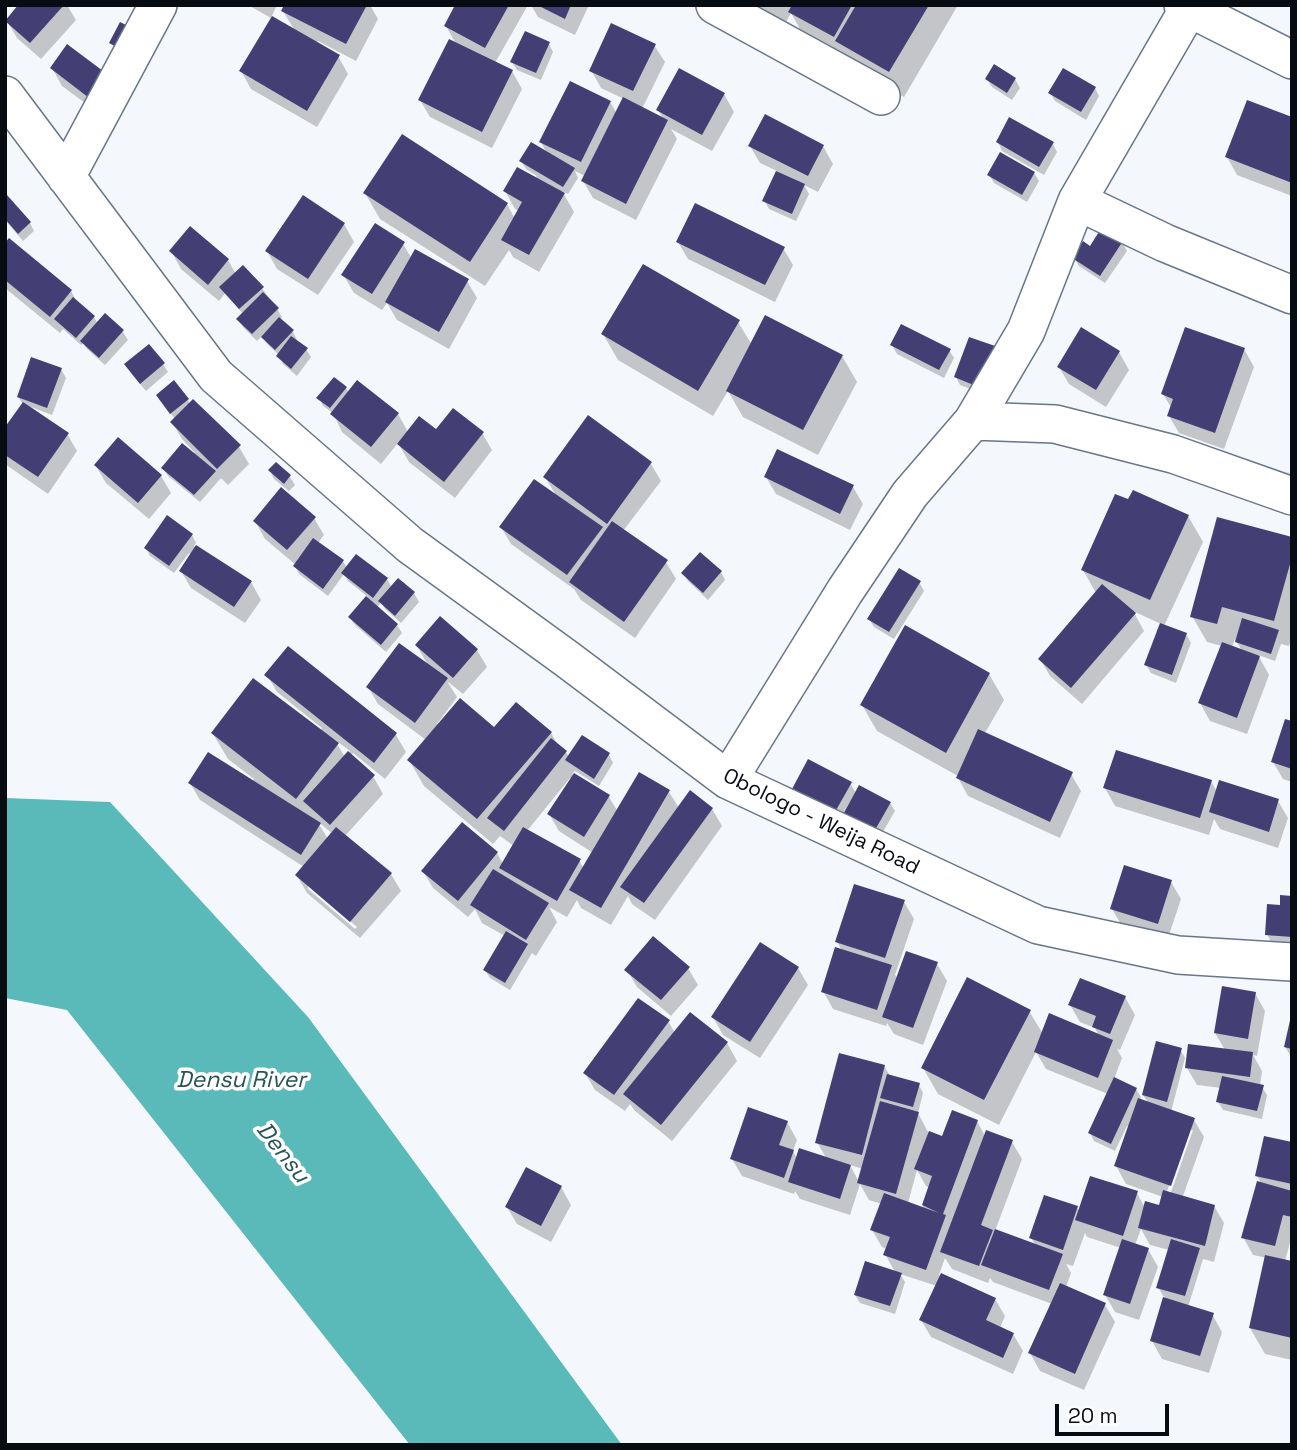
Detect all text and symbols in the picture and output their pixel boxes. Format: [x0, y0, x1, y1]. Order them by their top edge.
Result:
street label: Obologo - Weija Road [719, 763, 923, 881]
water label: Densu River [176, 1067, 306, 1095]
water label: Densu [250, 1117, 314, 1189]
scale bar [1059, 1390, 1173, 1434]
text: 20 m [1068, 1402, 1118, 1429]

